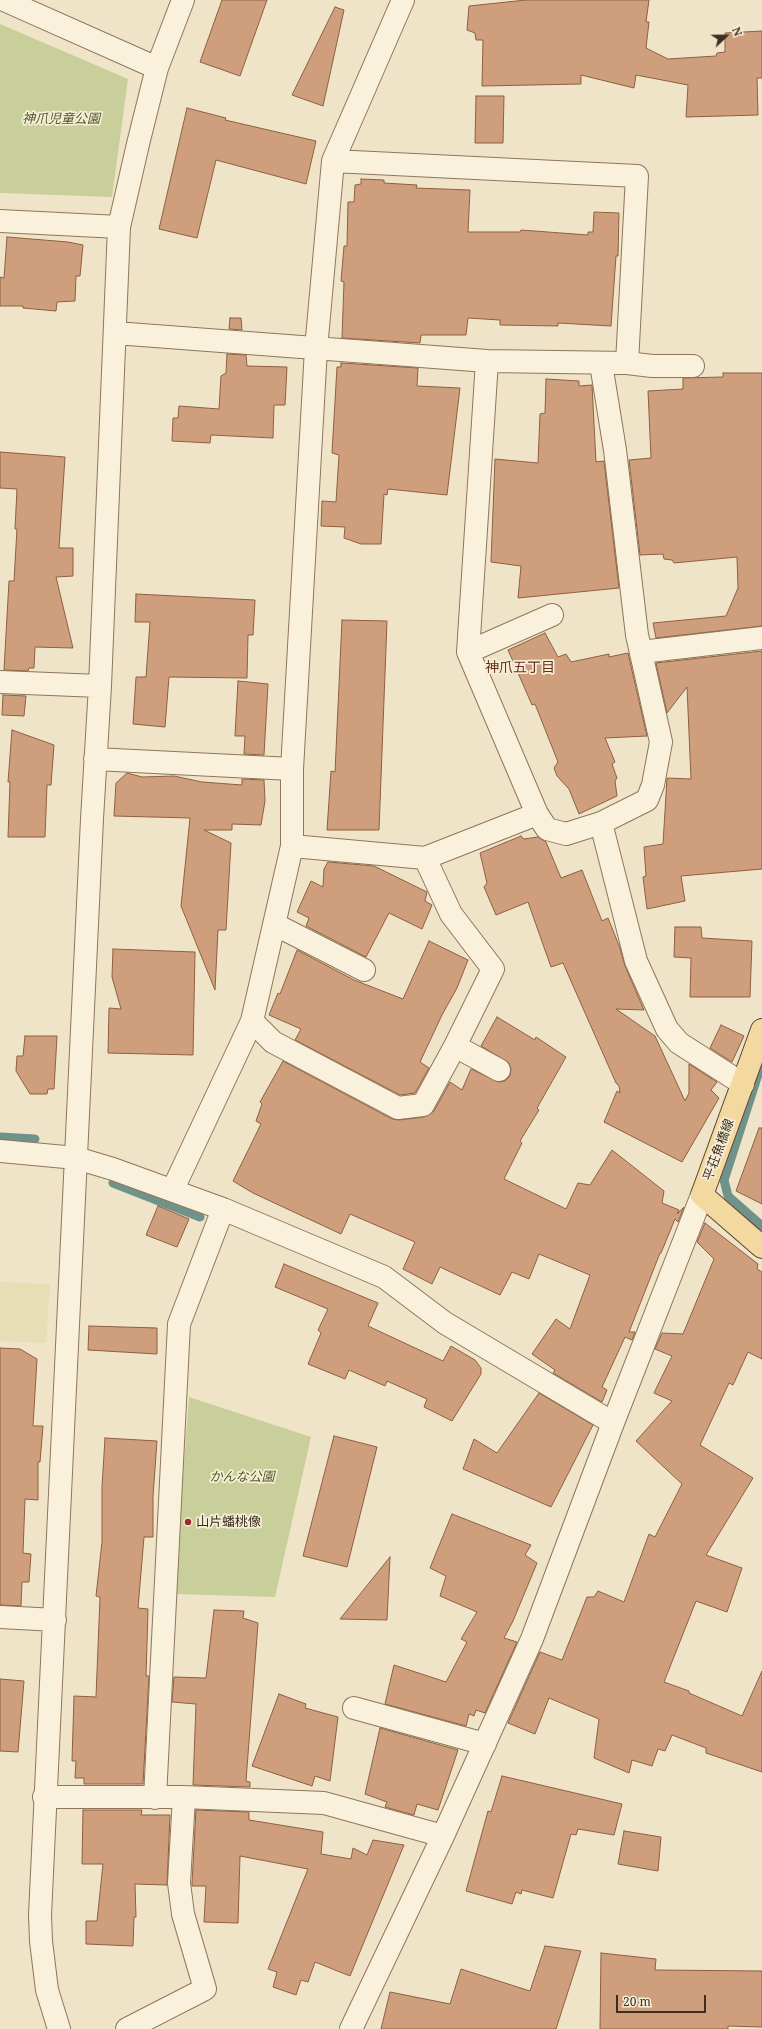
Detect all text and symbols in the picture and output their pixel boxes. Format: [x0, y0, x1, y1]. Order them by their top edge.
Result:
north arrow [706, 16, 746, 56]
text: N [729, 24, 746, 38]
park label: 神爪児童公園 [22, 111, 100, 127]
district label: 神爪五丁目 [485, 660, 555, 676]
street label: 平荘魚橋線 [701, 1117, 737, 1183]
park label: かんな公園 [210, 1469, 274, 1485]
place label: 山片蟠桃像 [196, 1514, 261, 1530]
marker: 山片蟠桃像 [183, 1517, 193, 1527]
scale bar [618, 1987, 708, 2013]
text: 20 m [623, 1993, 651, 2010]

